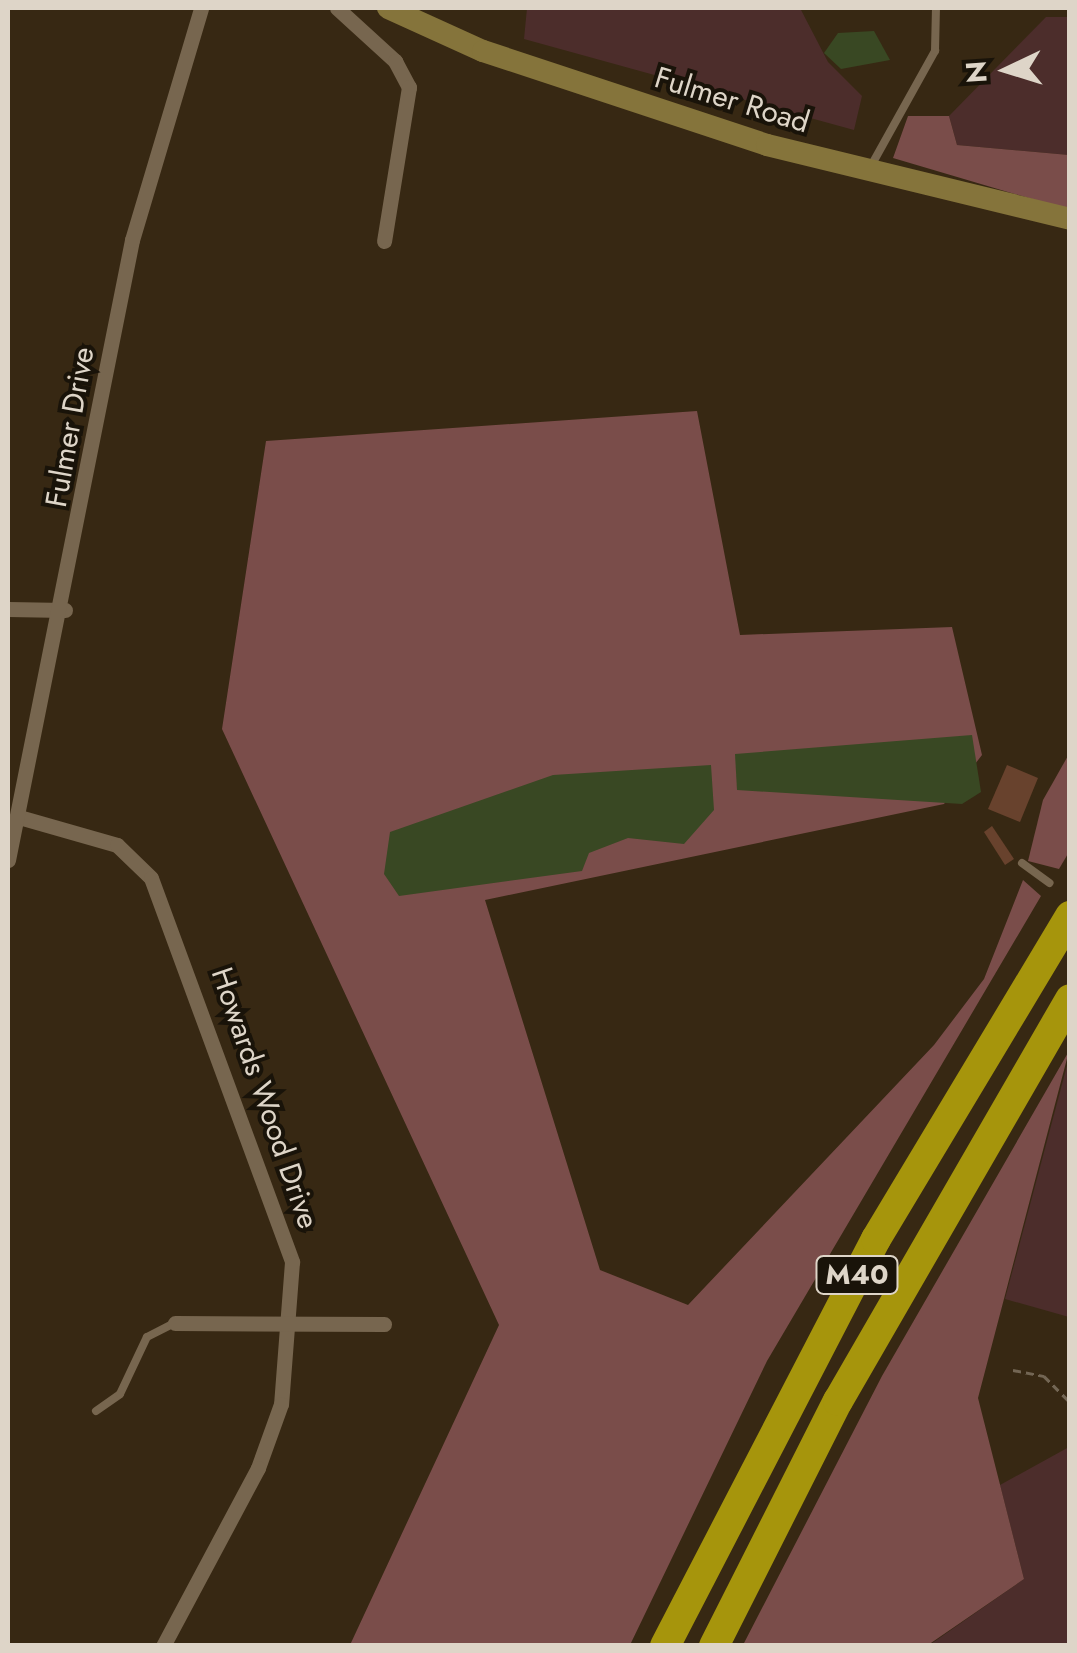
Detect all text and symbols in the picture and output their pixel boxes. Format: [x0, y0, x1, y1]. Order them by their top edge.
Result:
north arrow [957, 20, 1057, 120]
street label: Fulmer Road [650, 59, 814, 141]
text: N [955, 60, 998, 85]
street label: Fulmer Drive [38, 344, 102, 510]
street label: Howards Wood Drive [203, 963, 327, 1233]
road number: M40 [814, 1252, 900, 1298]

